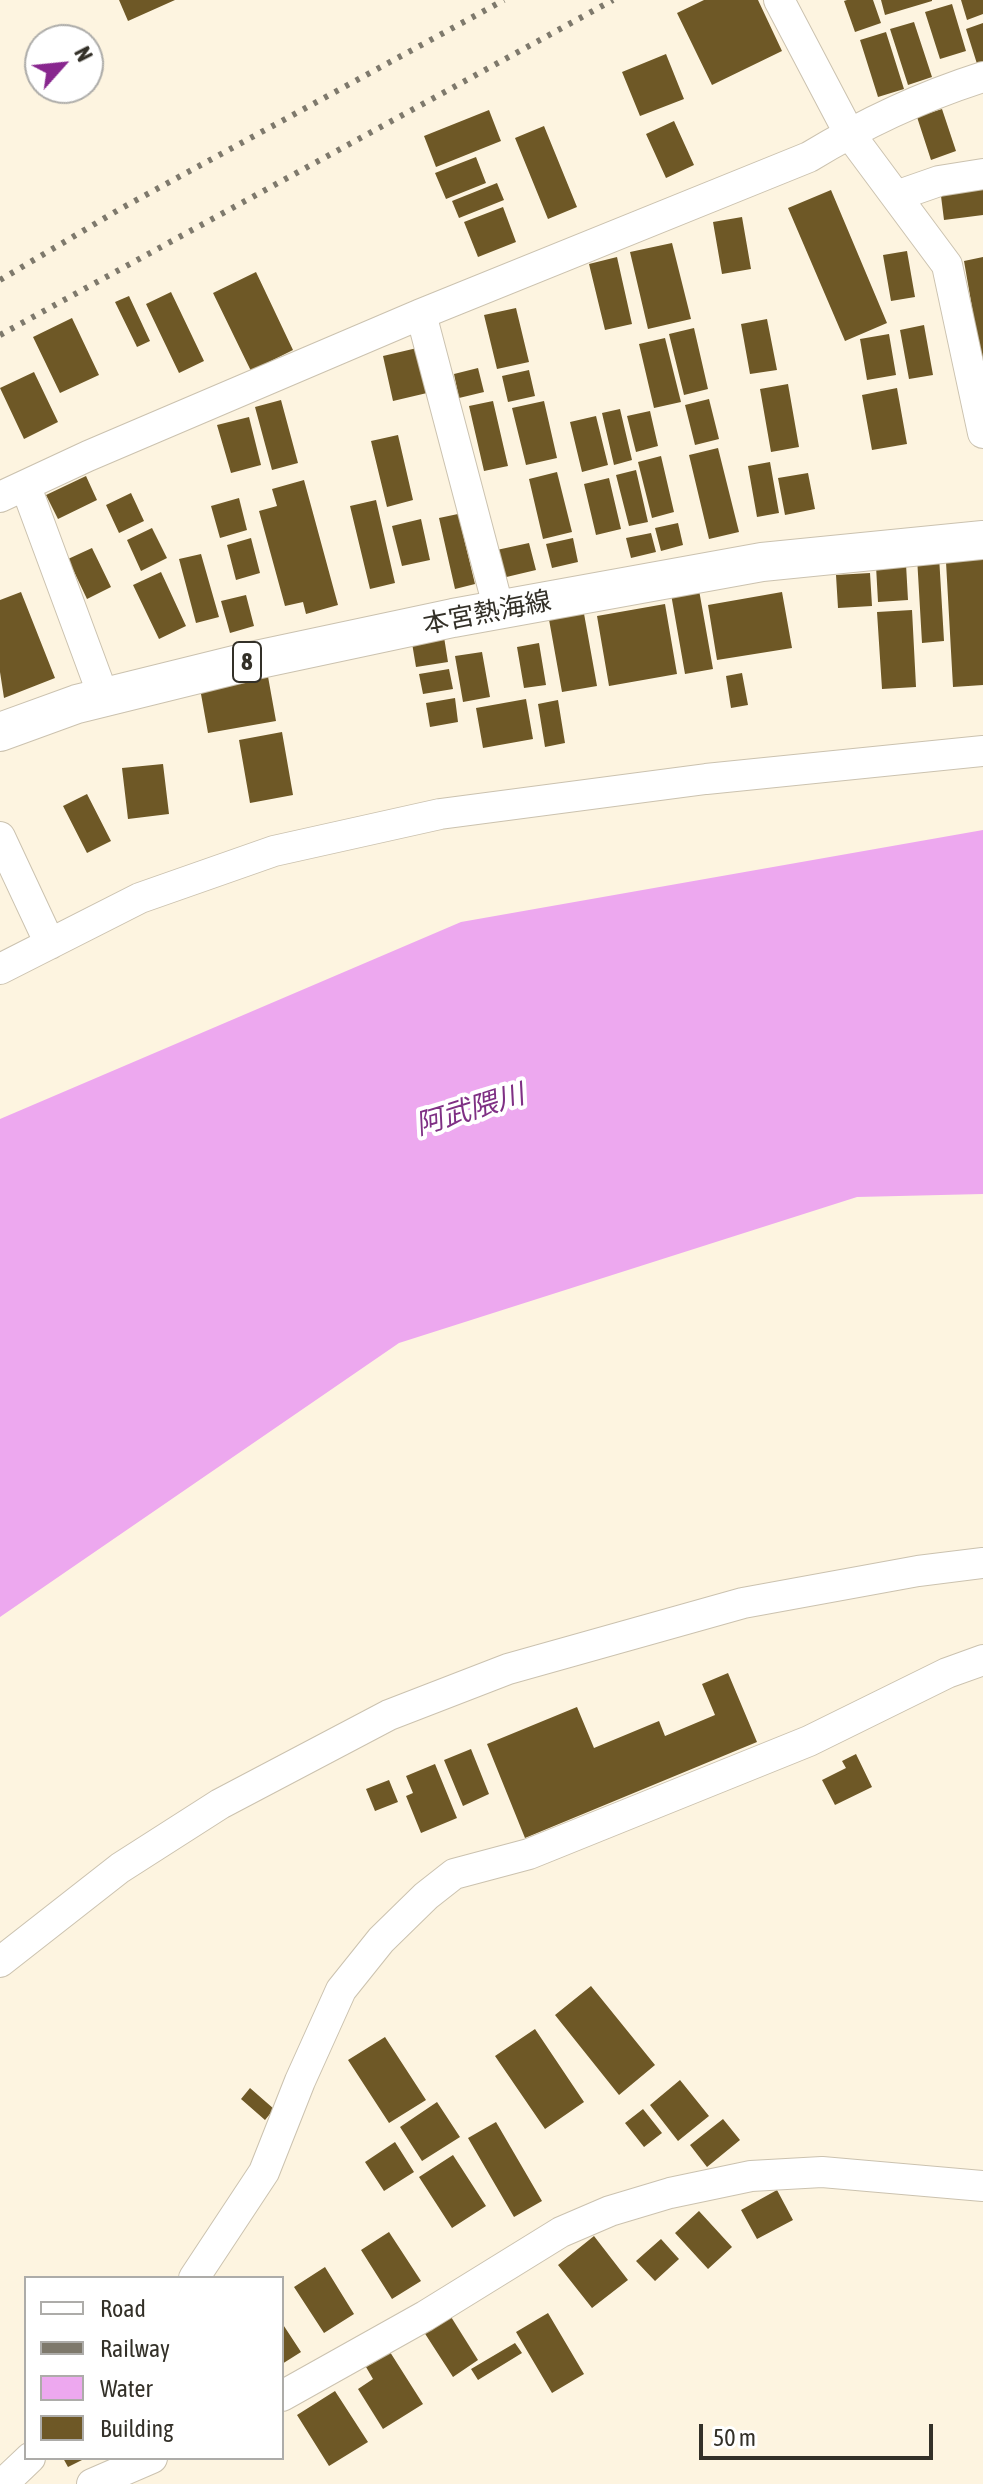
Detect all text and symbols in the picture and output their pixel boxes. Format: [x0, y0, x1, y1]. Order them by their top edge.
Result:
north arrow [24, 24, 104, 104]
text: N [69, 42, 98, 66]
street label: 本宮熱海線 [420, 585, 554, 641]
road number: 8 [233, 642, 261, 682]
water label: 阿武隈川 [412, 1078, 528, 1142]
legend [24, 2276, 284, 2460]
text: Road [100, 2295, 146, 2322]
text: Railway [100, 2335, 170, 2362]
text: Water [100, 2375, 153, 2402]
scale bar [703, 2408, 937, 2458]
text: Building [100, 2415, 173, 2442]
text: 50 m [713, 2424, 756, 2451]

